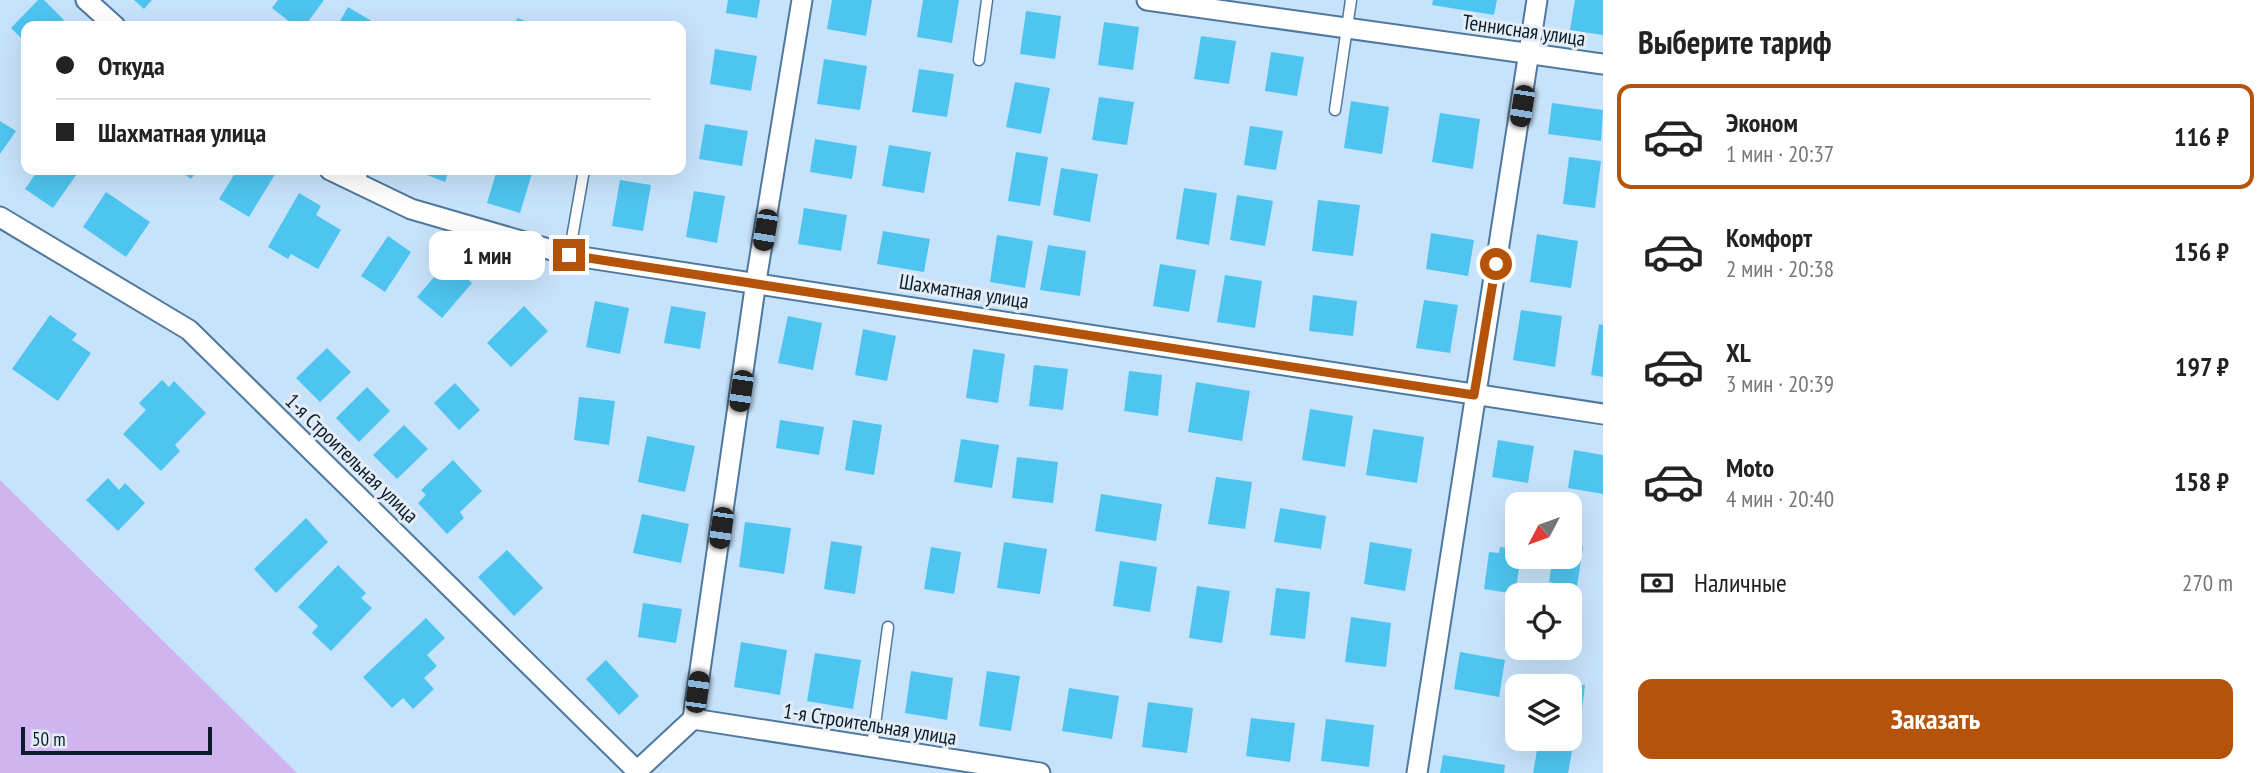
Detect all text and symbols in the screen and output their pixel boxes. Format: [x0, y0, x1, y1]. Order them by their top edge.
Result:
street label: Теннисная улица [1461, 8, 1587, 52]
text: Выберите тариф [1638, 21, 1832, 63]
text: Откуда [98, 49, 165, 82]
car [1509, 84, 1536, 128]
icon: car [1642, 105, 1705, 168]
text: Эконом [1726, 106, 1798, 139]
text: Шахматная улица [98, 116, 266, 149]
text: 116 ₽ [2174, 120, 2229, 153]
text: 1 мин · 20:37 [1726, 139, 1834, 168]
car [752, 208, 779, 252]
icon: car [1642, 220, 1705, 283]
text: Комфорт [1726, 221, 1812, 254]
callout: 1 мин [429, 230, 544, 280]
text: 156 ₽ [2174, 235, 2229, 268]
route end [553, 239, 585, 271]
text: 1 мин [462, 241, 512, 270]
route start [1480, 248, 1512, 280]
text: 2 мин · 20:38 [1726, 254, 1834, 283]
street label: Шахматная улица [897, 267, 1031, 315]
icon: car [1642, 335, 1705, 398]
text: XL [1726, 336, 1751, 369]
text: 197 ₽ [2175, 350, 2229, 383]
car [728, 369, 755, 413]
text: 3 мин · 20:39 [1726, 369, 1834, 398]
street label: 1-я Строительная улица [280, 387, 424, 529]
icon: car [1642, 450, 1705, 513]
text: Moto [1726, 451, 1774, 484]
text: 158 ₽ [2174, 465, 2229, 498]
text: 4 мин · 20:40 [1726, 484, 1834, 513]
north arrow [1505, 492, 1582, 569]
map controls [1505, 492, 1582, 751]
car [708, 506, 735, 550]
icon: cash [1638, 564, 1676, 602]
text: Наличные [1694, 566, 1787, 599]
text: 270 m [2182, 568, 2233, 597]
button: locate [1505, 583, 1582, 660]
car [684, 670, 711, 714]
button: layers [1505, 674, 1582, 751]
button: Заказать [1638, 679, 2233, 759]
street label: 1-я Строительная улица [781, 697, 959, 751]
scale bar [21, 724, 212, 756]
text: 50 m [32, 727, 66, 751]

